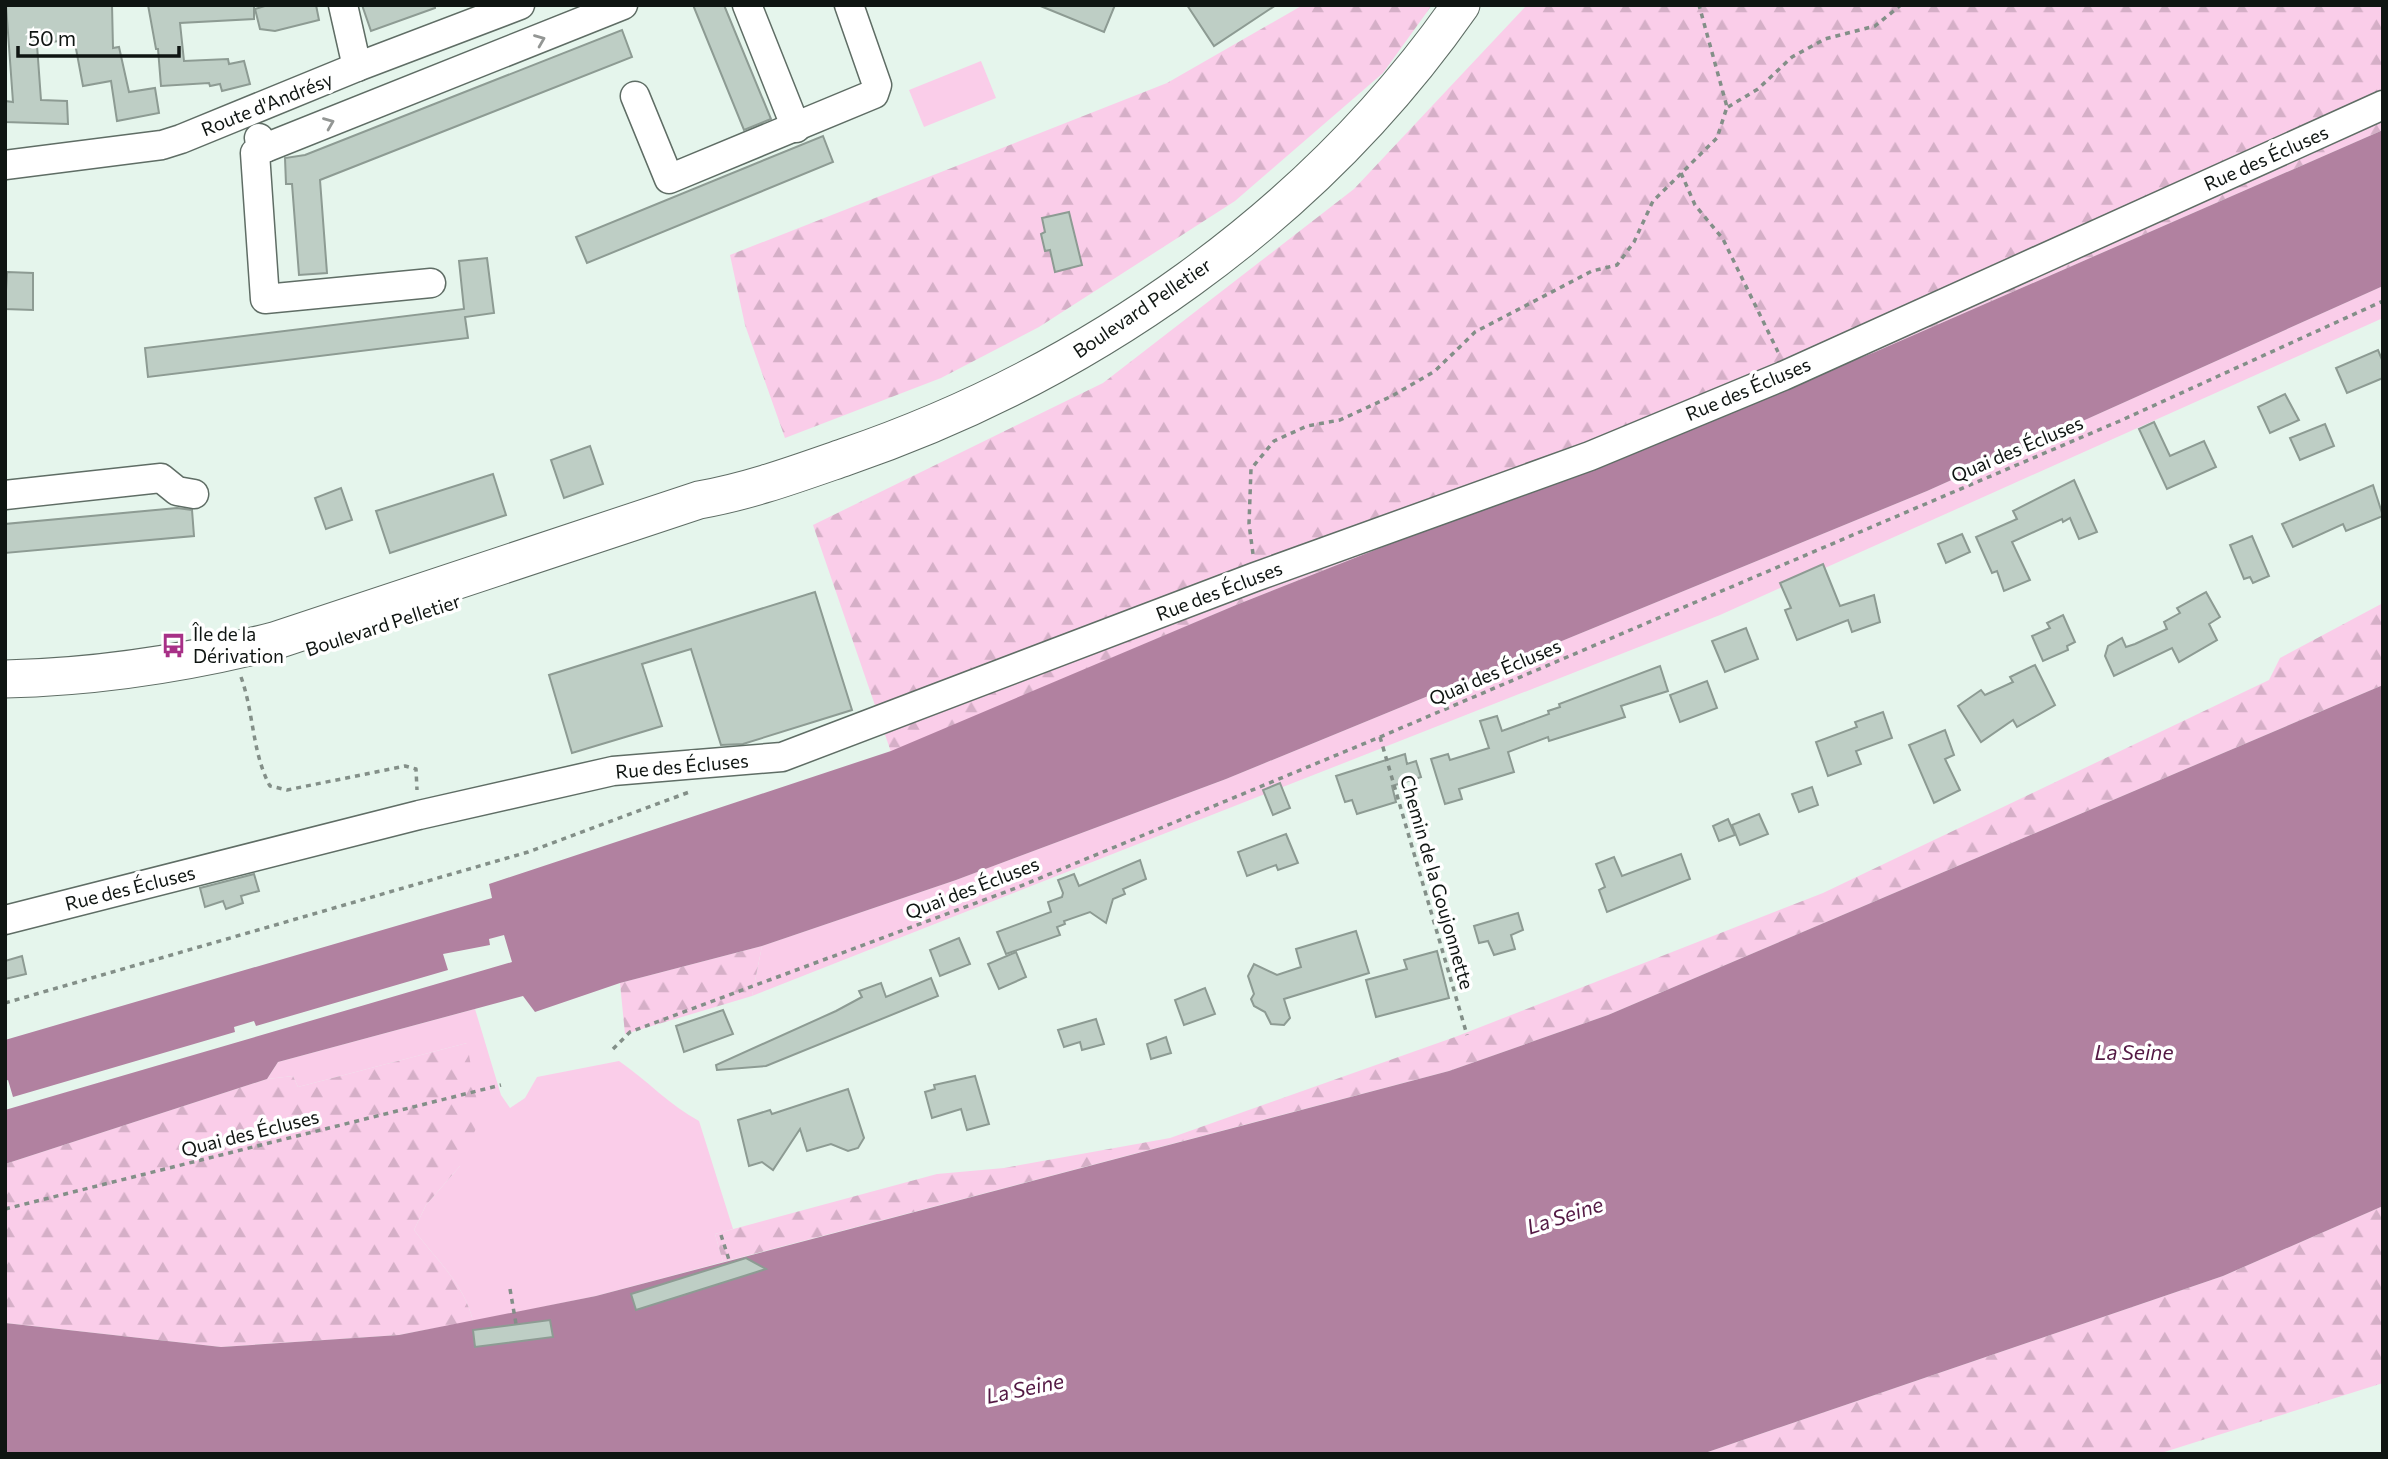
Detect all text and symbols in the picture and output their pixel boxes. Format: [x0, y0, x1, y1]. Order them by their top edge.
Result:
scale bar [18, 14, 178, 58]
text: 50 m [28, 25, 76, 50]
one-way arrow [533, 34, 545, 48]
street label: Route d'Andrésy [198, 67, 336, 140]
one-way arrow [322, 118, 334, 132]
street label: Rue des Écluses [2200, 120, 2332, 195]
street label: Boulevard Pelletier [1068, 253, 1215, 362]
street label: Rue des Écluses [1682, 352, 1814, 425]
street label: Quai des Écluses [1947, 410, 2086, 487]
street label: Rue des Écluses [1152, 556, 1285, 625]
street label: Boulevard Pelletier [302, 588, 464, 660]
place label: Île de la Dérivation [192, 622, 284, 667]
bus stop icon: Île de la Dérivation [159, 631, 187, 659]
street label: Quai des Écluses [1425, 633, 1564, 710]
street label: Rue des Écluses [614, 748, 750, 783]
street label: Chemin de la Goujonnette [1396, 772, 1479, 992]
street label: Quai des Écluses [902, 851, 1042, 924]
street label: Rue des Écluses [62, 860, 197, 915]
water label: La Seine [2095, 1039, 2173, 1064]
street label: Quai des Écluses [179, 1104, 321, 1161]
water label: La Seine [1523, 1190, 1606, 1239]
water label: La Seine [983, 1367, 1066, 1408]

